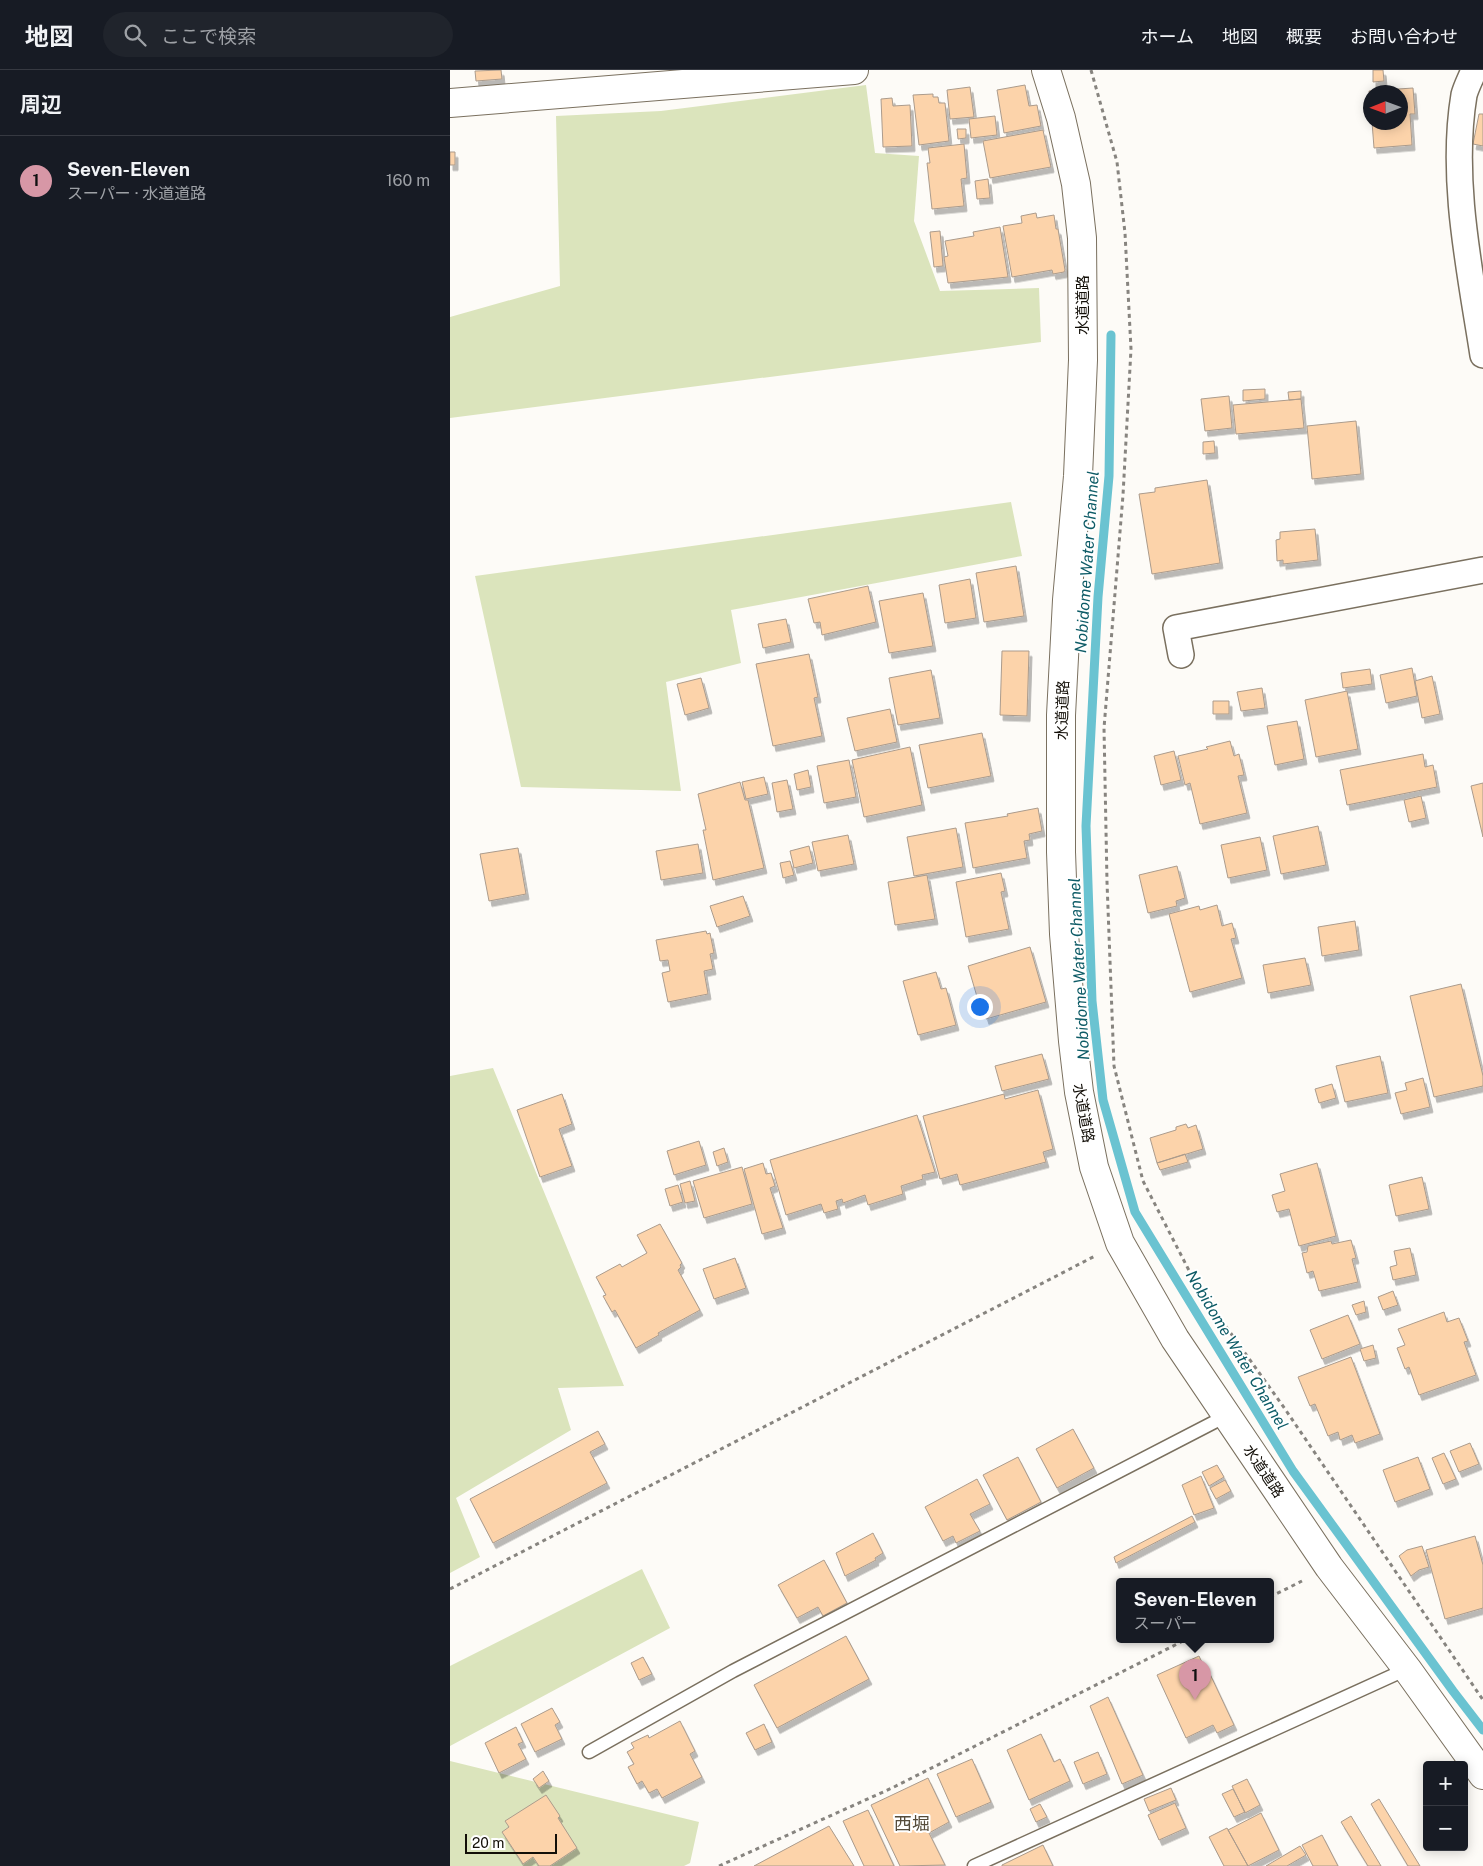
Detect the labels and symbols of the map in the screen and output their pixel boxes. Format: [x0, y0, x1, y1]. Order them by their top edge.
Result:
north arrow [1363, 85, 1408, 130]
street label: 水道道路 [1074, 275, 1091, 335]
water label: Nobidome Water Channel [1071, 470, 1103, 654]
street label: 水道道路 [1052, 680, 1072, 740]
water label: Nobidome Water Channel [1065, 877, 1093, 1061]
your location [967, 994, 993, 1020]
street label: 水道道路 [1070, 1082, 1098, 1144]
water label: Nobidome Water Channel [1182, 1267, 1292, 1433]
street label: 水道道路 [1240, 1441, 1288, 1501]
pin: 1 [1179, 1659, 1211, 1700]
district label: 西堀 [894, 1813, 930, 1834]
scale bar [465, 1831, 558, 1854]

